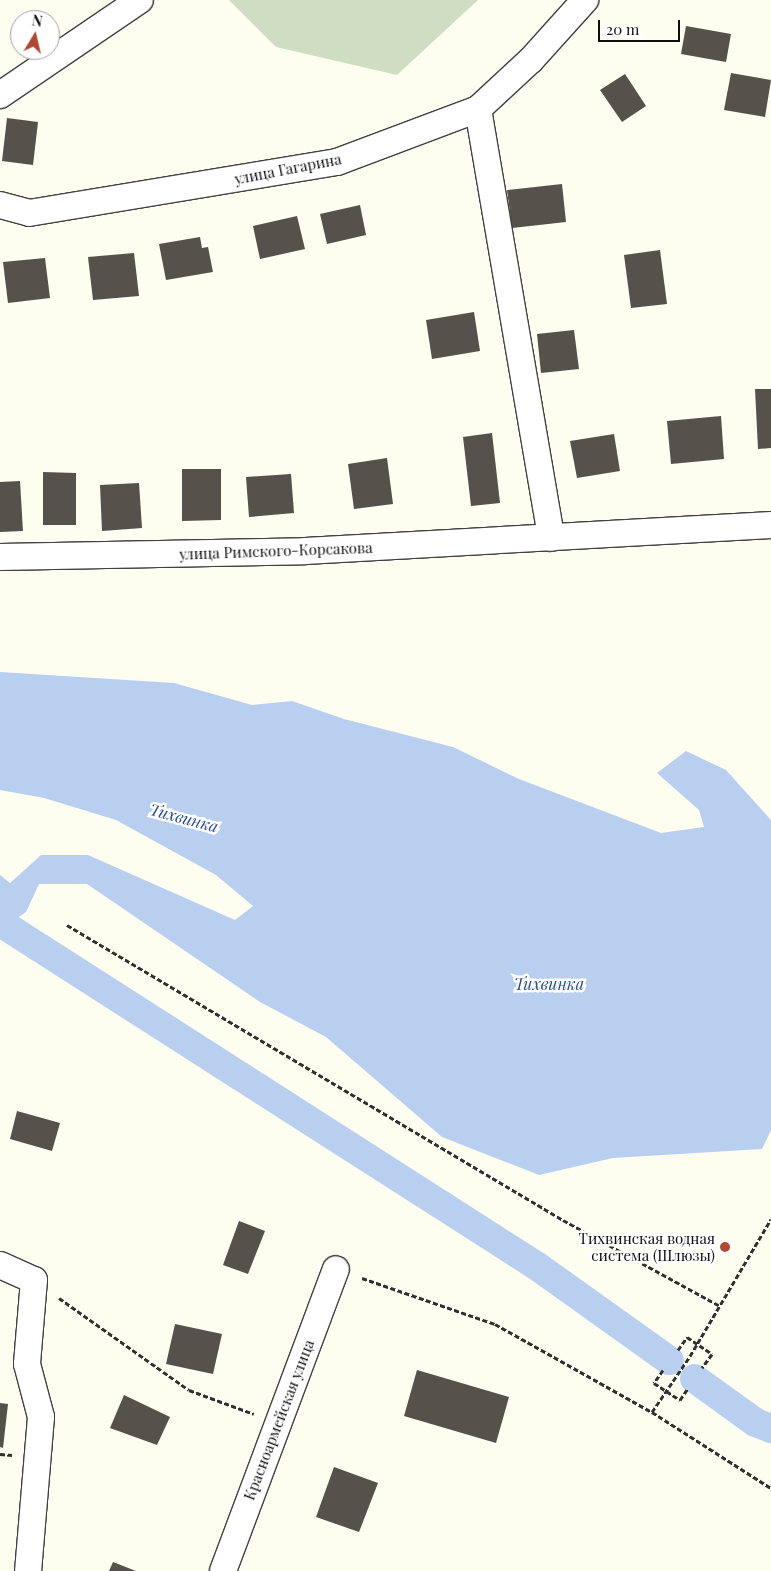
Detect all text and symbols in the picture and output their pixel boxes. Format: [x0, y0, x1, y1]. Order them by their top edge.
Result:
north arrow [10, 10, 60, 60]
scale bar [601, 10, 684, 42]
text: N [31, 11, 44, 31]
text: 20 m [606, 19, 639, 39]
street label: улица Гагарина [233, 150, 343, 188]
street label: улица Римского-Корсакова [179, 539, 373, 563]
water label: Тихвинка [148, 800, 220, 836]
water label: Тихвинка [514, 974, 584, 994]
place label: Тихвинская водная система (Шлюзы) [579, 1229, 715, 1264]
marker: Тихвинская водная система (Шлюзы) [719, 1241, 731, 1253]
street label: Красноармейская улица [240, 1337, 318, 1503]

